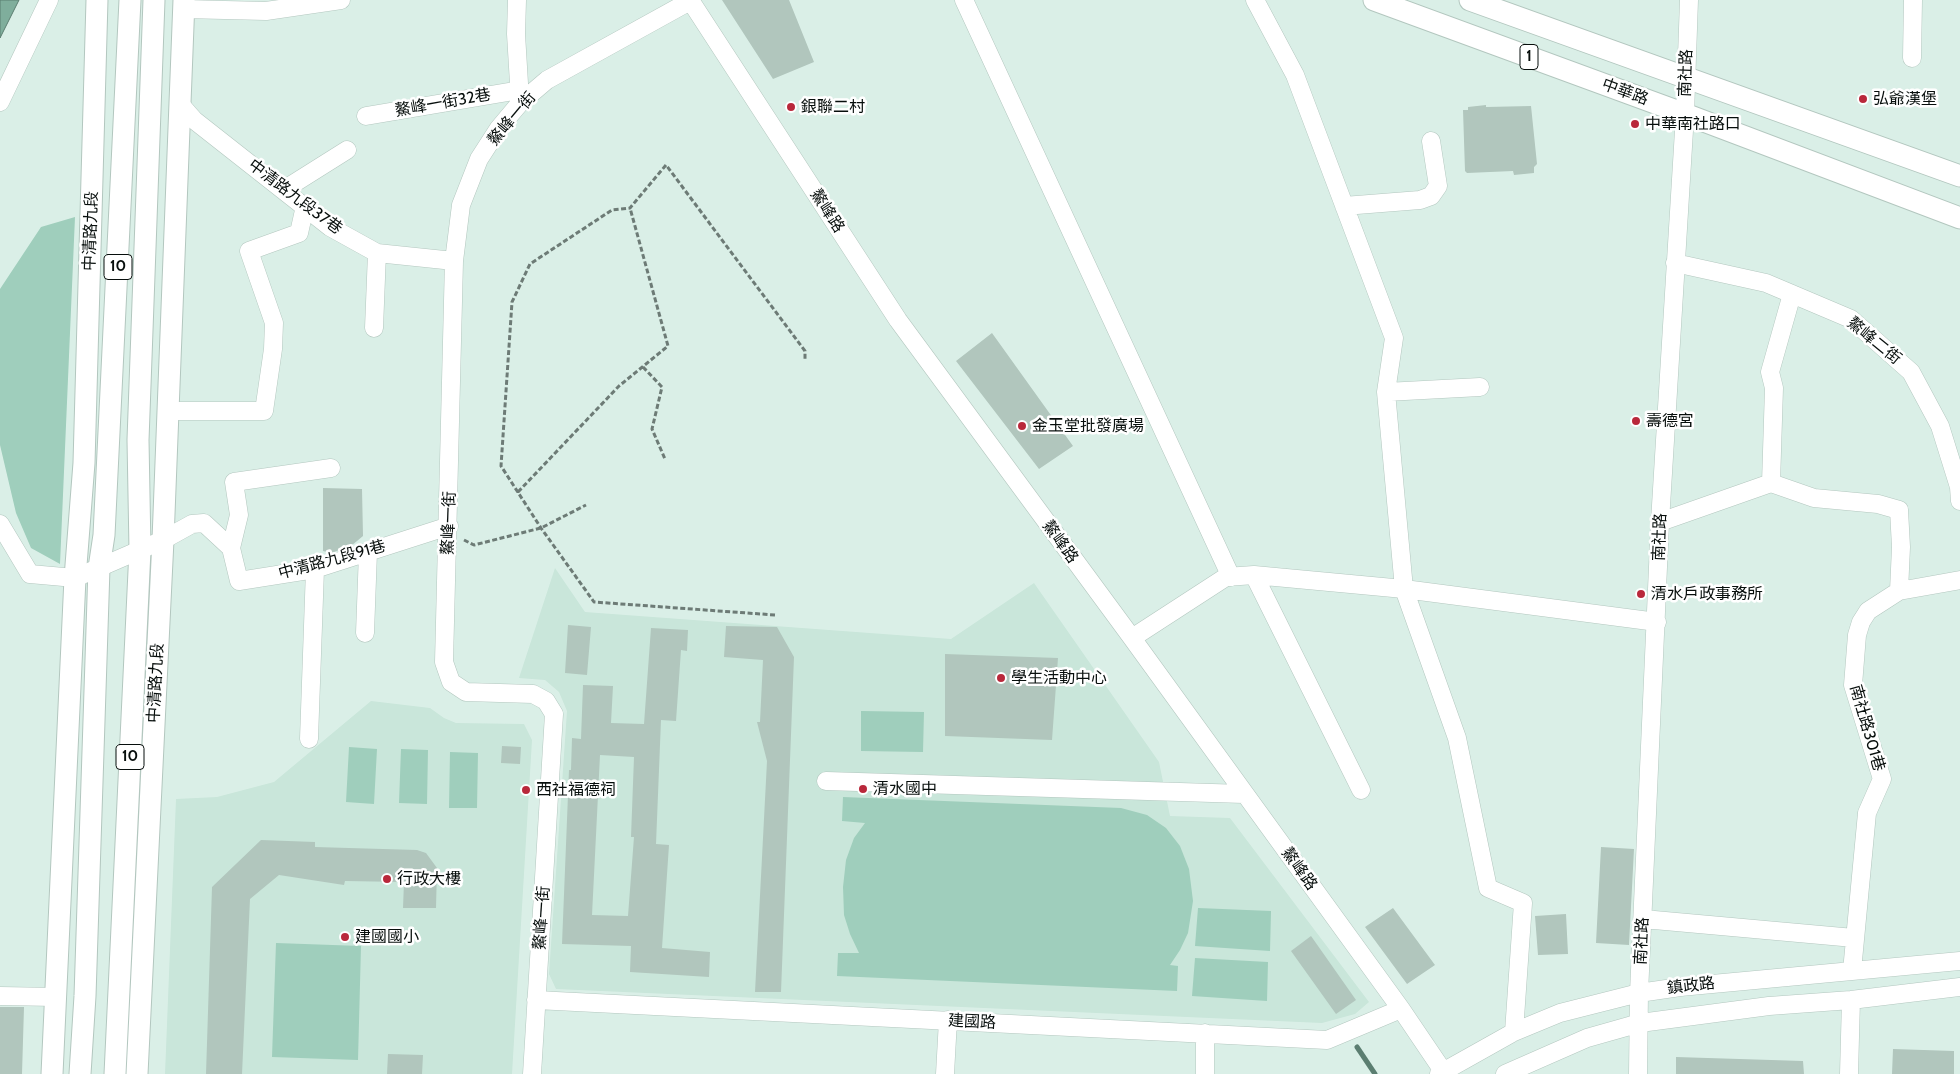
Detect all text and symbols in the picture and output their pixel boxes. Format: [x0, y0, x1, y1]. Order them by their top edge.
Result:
road number: 1 [1520, 44, 1538, 70]
street label: 南社路 [1676, 49, 1696, 97]
street label: 中華路 [1599, 75, 1651, 109]
street label: 鰲峰一街32巷 [394, 85, 492, 121]
street label: 鰲峰一街 [484, 88, 540, 150]
place label: 弘爺漢堡 [1873, 89, 1937, 109]
marker: 弘爺漢堡 [1857, 93, 1869, 105]
place label: 銀聯二村 [801, 97, 865, 117]
marker: 銀聯二村 [785, 101, 797, 113]
place label: 中華南社路口 [1645, 114, 1741, 134]
marker: 中華南社路口 [1629, 118, 1641, 130]
street label: 中清路九段37巷 [244, 155, 346, 239]
street label: 鰲峰路 [806, 186, 848, 236]
street label: 中清路九段 [80, 191, 102, 271]
road number: 10 [104, 254, 132, 280]
street label: 鰲峰二街 [1843, 313, 1905, 369]
place label: 壽德宮 [1646, 411, 1694, 431]
marker: 壽德宮 [1630, 415, 1642, 427]
place label: 金玉堂批發廣場 [1032, 416, 1144, 436]
marker: 金玉堂批發廣場 [1016, 420, 1028, 432]
street label: 鰲峰一街 [438, 491, 460, 555]
street label: 南社路 [1650, 513, 1670, 561]
street label: 鰲峰路 [1038, 517, 1082, 567]
street label: 中清路九段91巷 [276, 536, 388, 584]
place label: 清水戶政事務所 [1651, 584, 1763, 604]
marker: 清水戶政事務所 [1635, 588, 1647, 600]
street label: 中清路九段 [144, 643, 168, 723]
place label: 學生活動中心 [1011, 668, 1107, 688]
marker: 學生活動中心 [995, 672, 1007, 684]
street label: 南社路301巷 [1846, 683, 1888, 773]
road number: 10 [116, 744, 144, 770]
place label: 清水國中 [873, 779, 937, 799]
place label: 西社福德祠 [536, 780, 616, 800]
marker: 清水國中 [857, 783, 869, 795]
marker: 西社福德祠 [520, 784, 532, 796]
street label: 鰲峰路 [1277, 844, 1321, 894]
place label: 行政大樓 [397, 869, 461, 889]
marker: 行政大樓 [381, 873, 393, 885]
street label: 鰲峰一街 [530, 885, 554, 951]
street label: 南社路 [1631, 917, 1653, 965]
place label: 建國國小 [355, 927, 419, 947]
marker: 建國國小 [339, 931, 351, 943]
street label: 鎮政路 [1666, 974, 1716, 998]
street label: 建國路 [948, 1011, 996, 1033]

